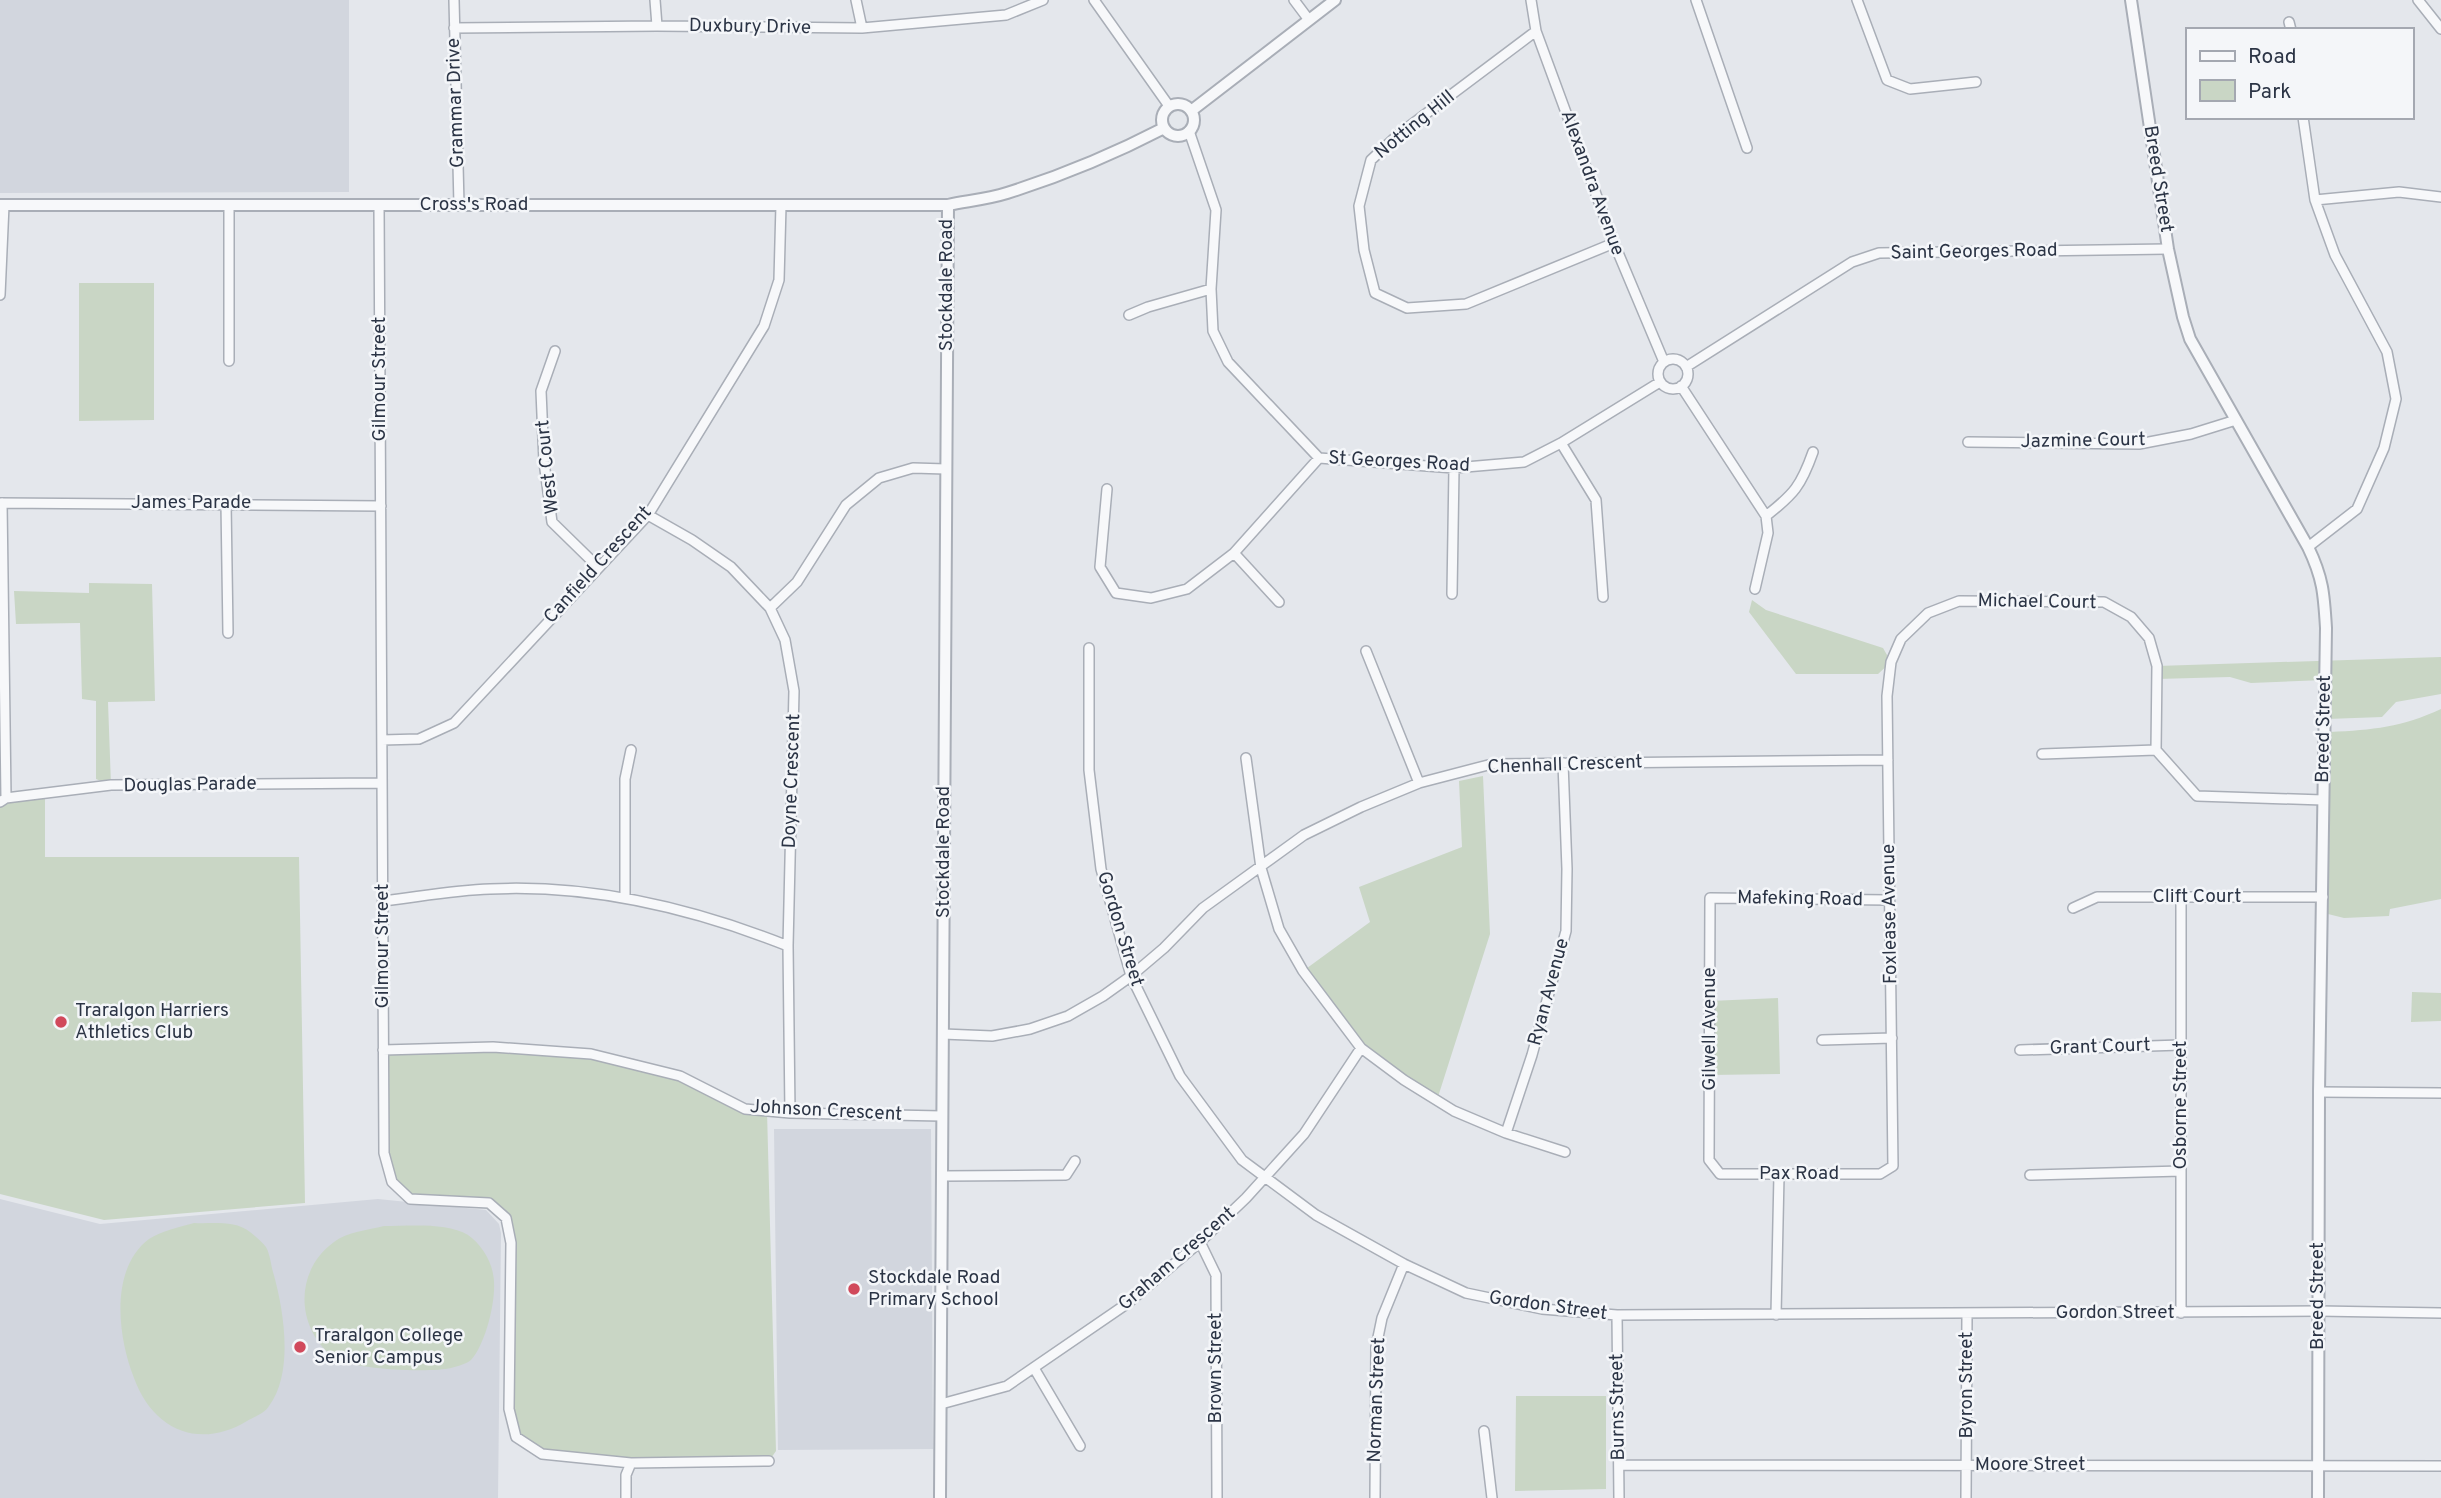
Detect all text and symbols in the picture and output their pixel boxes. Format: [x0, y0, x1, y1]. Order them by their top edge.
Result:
street label: Duxbury Drive [689, 14, 811, 40]
legend [2186, 28, 2413, 119]
street label: Grammar Drive [442, 38, 470, 168]
text: Road [2248, 44, 2297, 71]
text: Park [2248, 79, 2291, 106]
street label: Notting Hill [1370, 85, 1460, 165]
street label: Alexandra Avenue [1555, 107, 1629, 259]
street label: Breed Street [2138, 124, 2178, 234]
street label: Cross's Road [420, 193, 528, 217]
street label: Stockdale Road [935, 219, 959, 351]
street label: Saint Georges Road [1890, 239, 2058, 265]
street label: Gilmour Street [368, 317, 392, 441]
street label: West Court [531, 419, 565, 515]
street label: Jazmine Court [2020, 428, 2146, 454]
street label: St Georges Road [1328, 446, 1470, 478]
street label: James Parade [131, 491, 251, 515]
street label: Canfield Crescent [539, 501, 657, 629]
street label: Michael Court [1977, 589, 2097, 615]
street label: Breed Street [2311, 675, 2337, 783]
street label: Doyne Crescent [778, 713, 806, 849]
street label: Chenhall Crescent [1487, 750, 1643, 780]
street label: Douglas Parade [123, 772, 257, 798]
street label: Stockdale Road [932, 786, 956, 918]
street label: Foxlease Avenue [1877, 844, 1903, 984]
street label: Gordon Street [1091, 869, 1149, 989]
street label: Gilmour Street [371, 884, 395, 1008]
street label: Clift Court [2153, 885, 2241, 909]
street label: Mafeking Road [1737, 886, 1863, 912]
street label: Ryan Avenue [1523, 936, 1575, 1048]
street label: Gilwell Avenue [1698, 967, 1722, 1091]
place label: Traralgon Harriers Athletics Club [75, 999, 229, 1045]
marker: Traralgon Harriers Athletics Club [53, 1014, 69, 1030]
street label: Grant Court [2049, 1033, 2151, 1061]
street label: Osborne Street [2169, 1040, 2193, 1170]
street label: Johnson Crescent [749, 1095, 903, 1127]
street label: Pax Road [1759, 1162, 1839, 1186]
street label: Graham Crescent [1114, 1202, 1240, 1316]
street label: Breed Street [2306, 1242, 2330, 1350]
place label: Stockdale Road Primary School [868, 1266, 1000, 1312]
marker: Stockdale Road Primary School [846, 1281, 862, 1297]
street label: Gordon Street [1487, 1286, 1609, 1326]
street label: Gordon Street [2055, 1301, 2175, 1325]
street label: Brown Street [1204, 1313, 1228, 1423]
place label: Traralgon College Senior Campus [314, 1324, 463, 1370]
street label: Byron Street [1955, 1331, 1979, 1439]
street label: Norman Street [1363, 1337, 1391, 1463]
marker: Traralgon College Senior Campus [292, 1339, 308, 1355]
street label: Burns Street [1605, 1353, 1631, 1461]
street label: Moore Street [1975, 1453, 2085, 1477]

